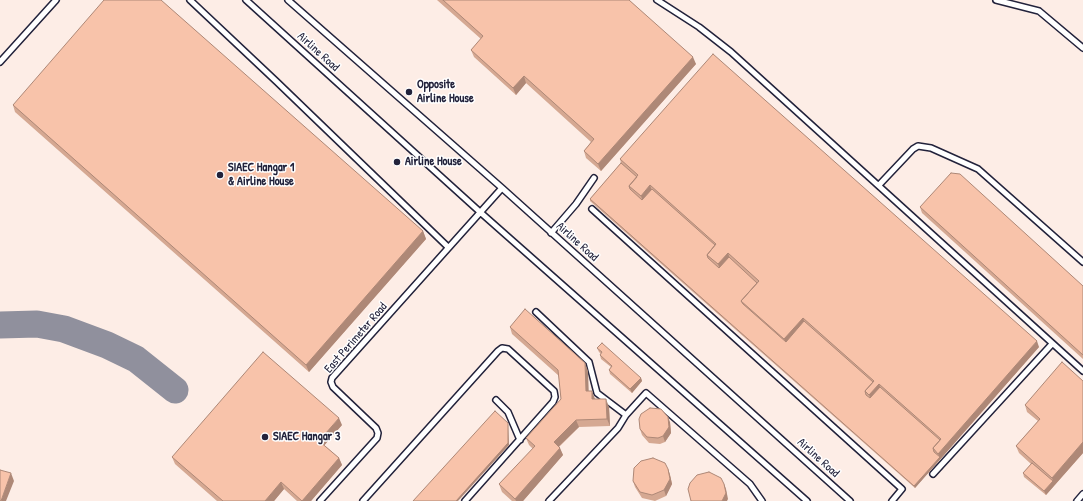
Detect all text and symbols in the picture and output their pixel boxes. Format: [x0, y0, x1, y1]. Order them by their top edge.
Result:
street label: Airline Road [294, 29, 342, 75]
place label: Opposite Airline House [417, 78, 474, 106]
marker: Opposite Airline House [404, 87, 414, 97]
place label: Airline House [405, 155, 462, 169]
marker: Airline House [392, 157, 402, 167]
place label: SIAEC Hangar 1 & Airline House [228, 161, 294, 189]
marker: SIAEC Hangar 1 & Airline House [215, 170, 225, 180]
street label: Airline Road [553, 219, 601, 265]
street label: East Perimeter Road [322, 300, 390, 376]
place label: SIAEC Hangar 3 [273, 430, 340, 444]
marker: SIAEC Hangar 3 [260, 432, 270, 442]
street label: Airline Road [794, 435, 842, 481]

